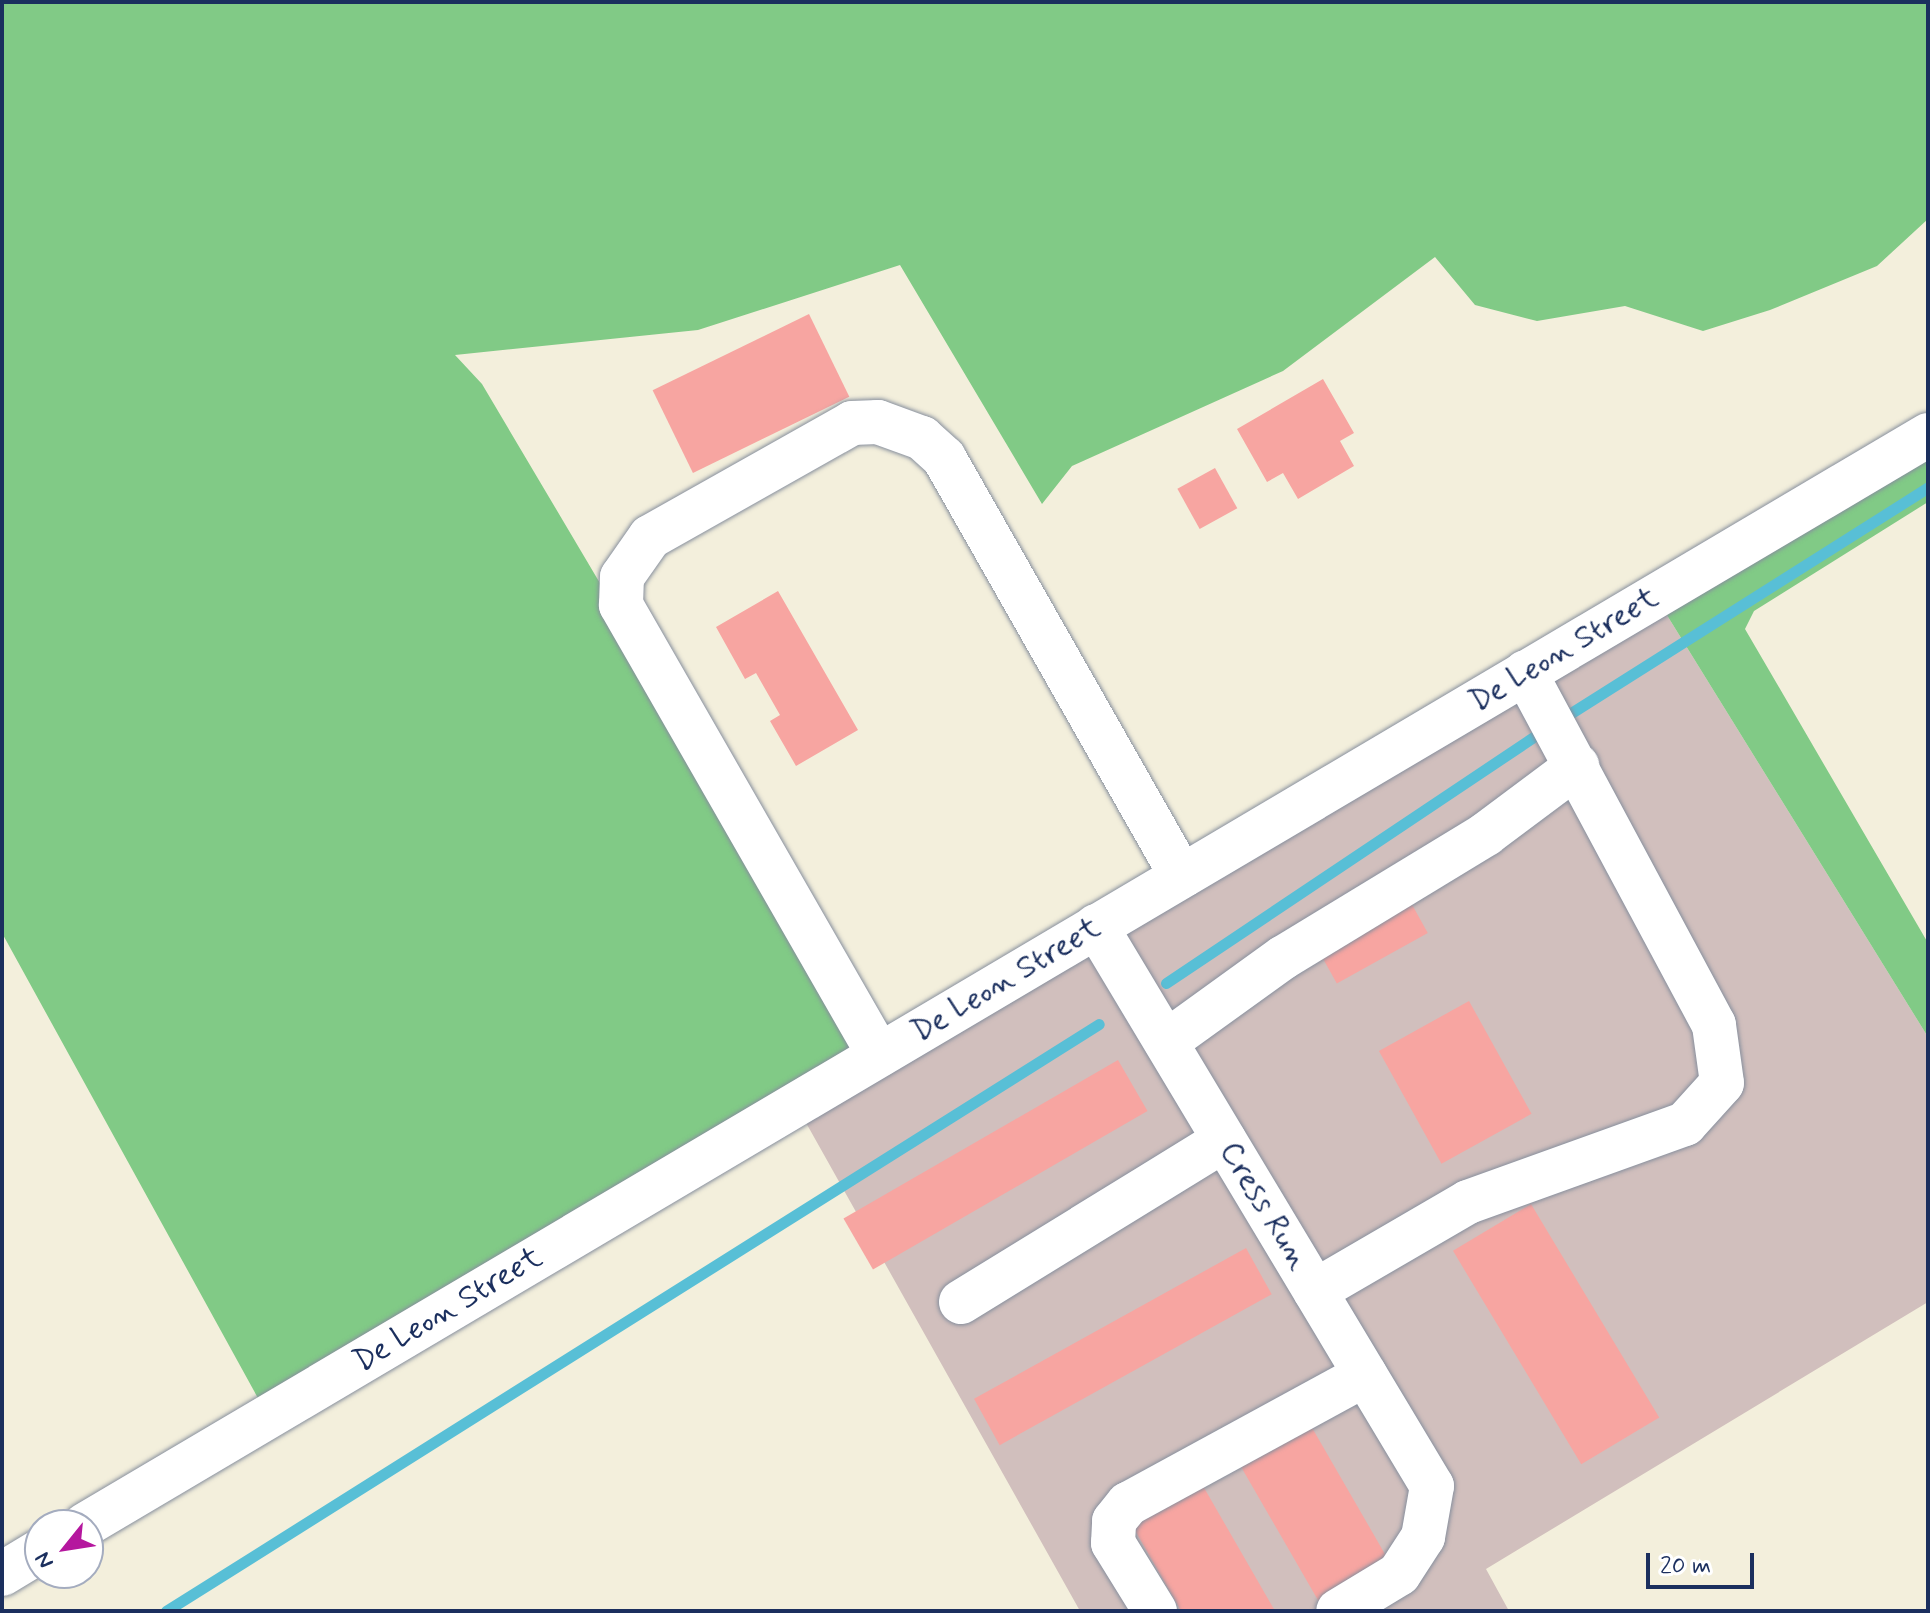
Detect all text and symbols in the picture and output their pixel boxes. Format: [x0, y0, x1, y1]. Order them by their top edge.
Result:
street label: De Leon Street [1463, 579, 1665, 721]
street label: De Leon Street [905, 909, 1107, 1051]
street label: Cress Run [1212, 1137, 1316, 1275]
street label: De Leon Street [347, 1239, 549, 1381]
north arrow [24, 1509, 104, 1589]
scale bar [1650, 1537, 1758, 1587]
text: N [29, 1547, 61, 1573]
text: 20 m [1660, 1551, 1711, 1582]

